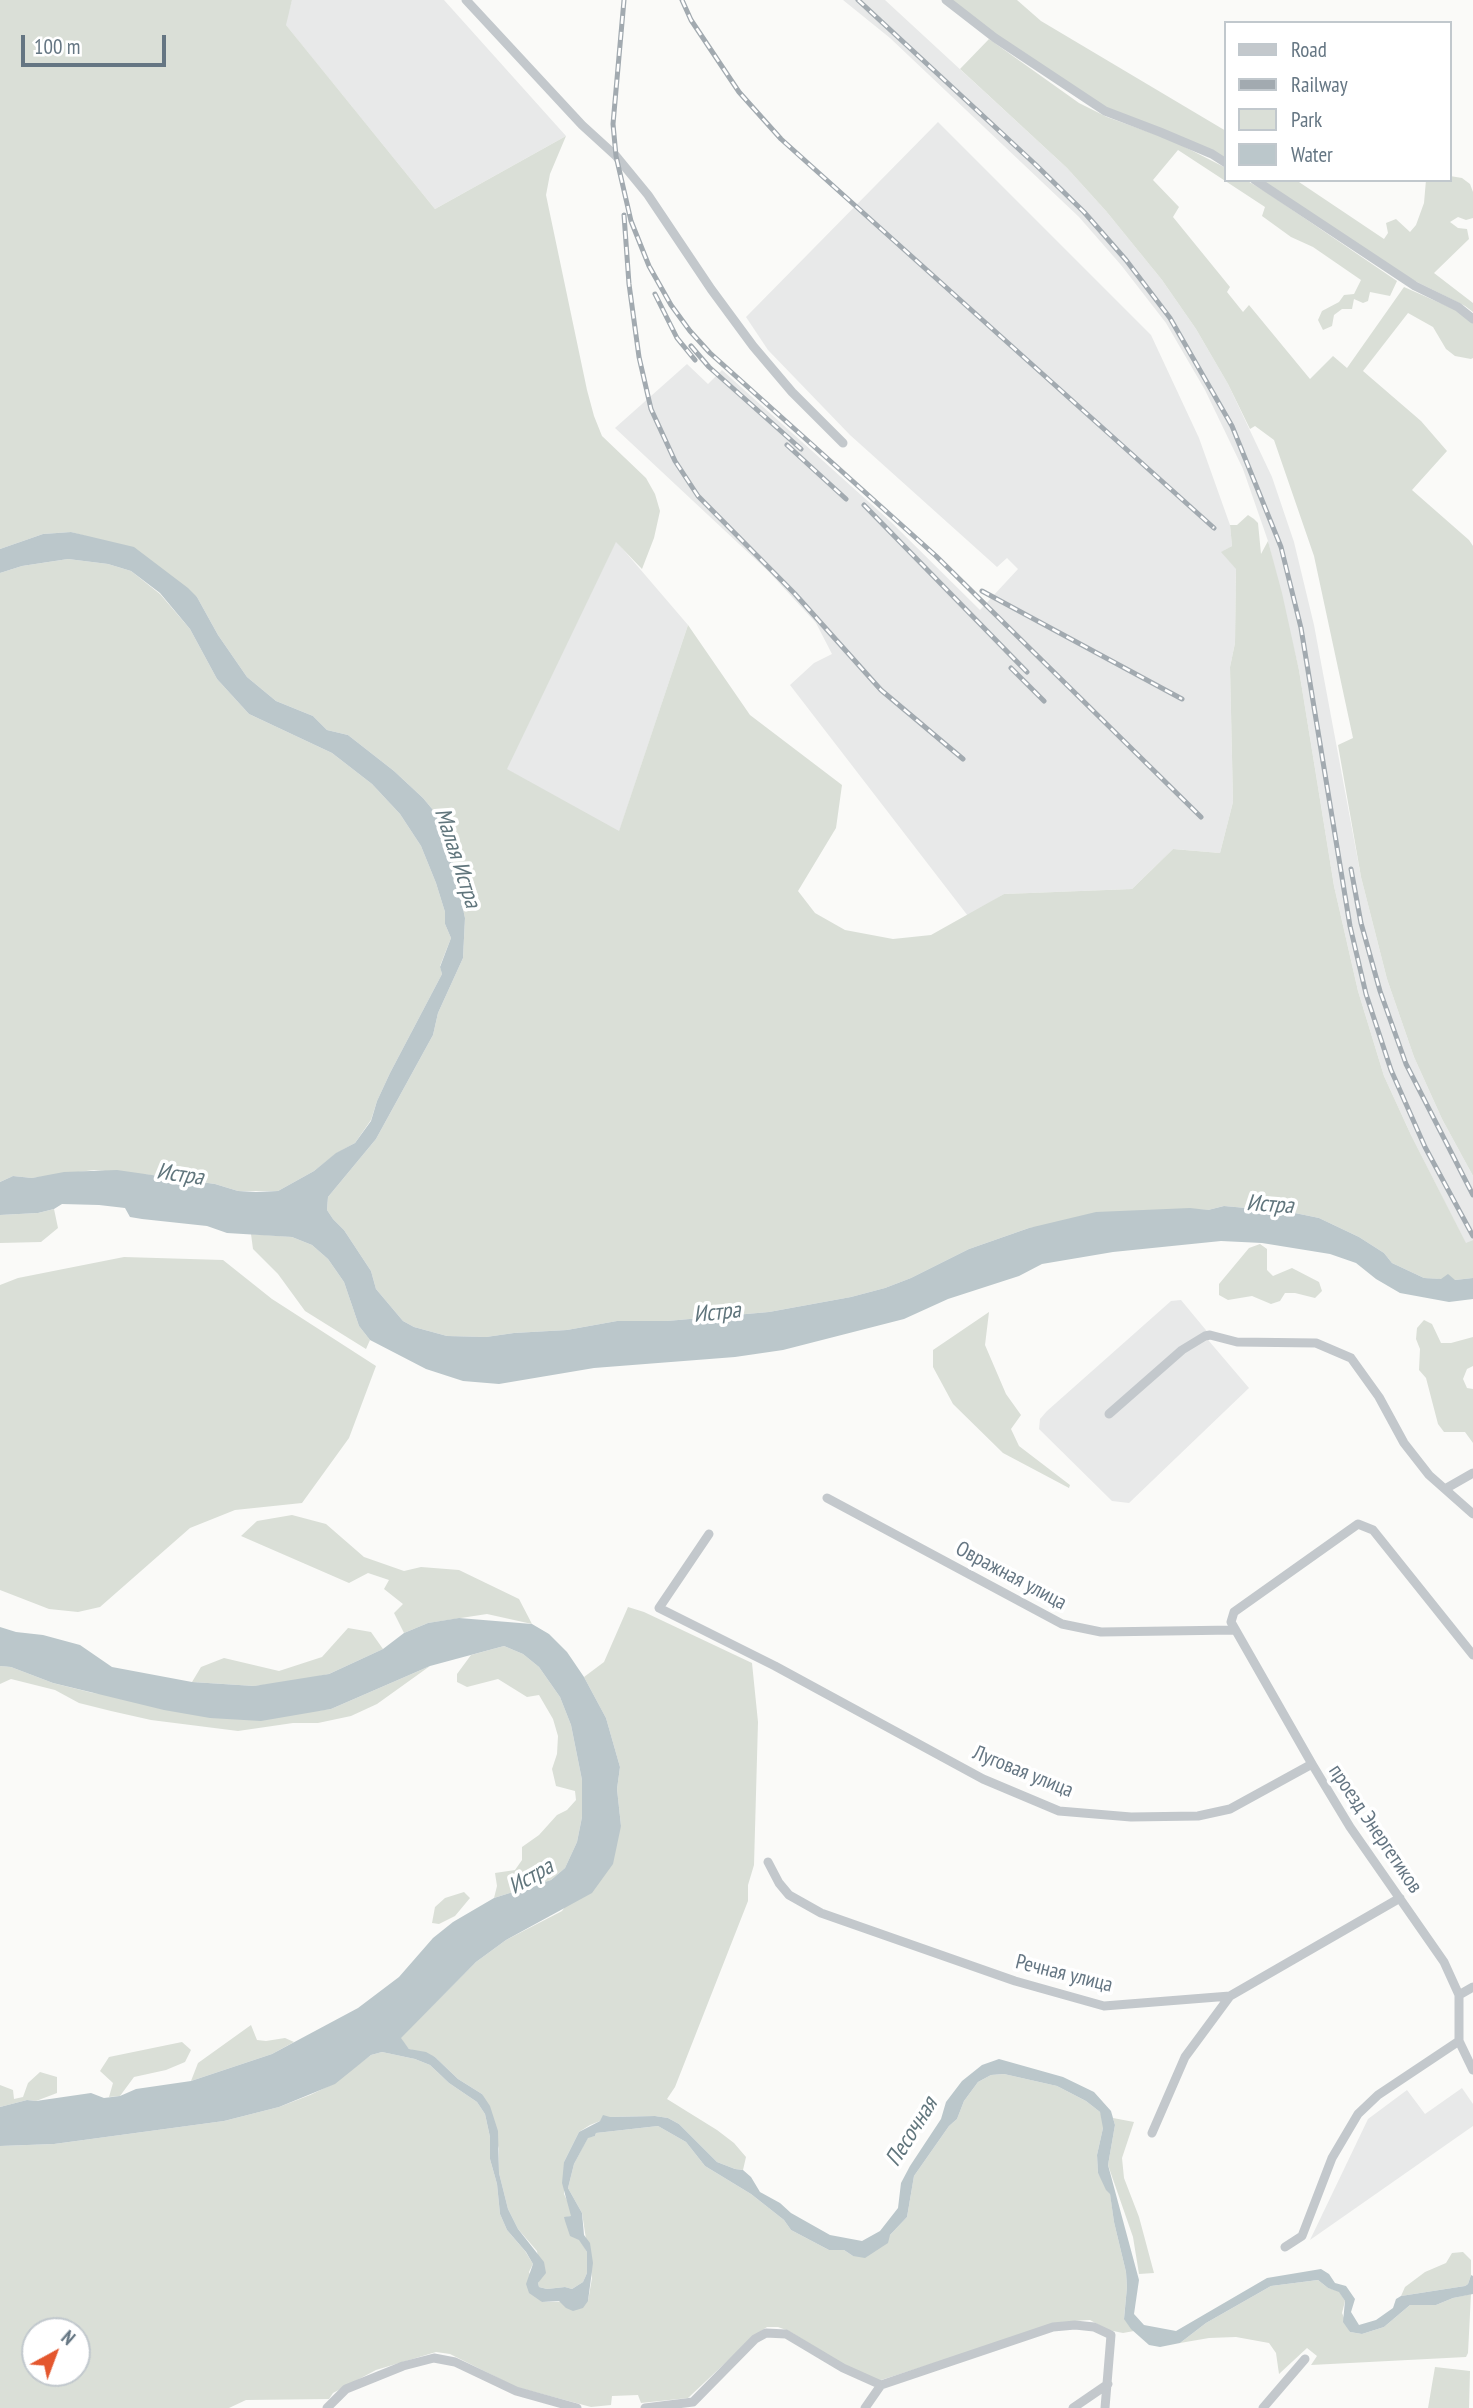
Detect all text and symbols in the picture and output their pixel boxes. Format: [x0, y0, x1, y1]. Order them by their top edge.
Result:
scale bar [24, 21, 170, 65]
legend [1224, 21, 1452, 182]
text: 100 m [34, 33, 80, 60]
text: Road [1291, 36, 1327, 63]
text: Railway [1291, 71, 1348, 98]
text: Park [1291, 106, 1322, 133]
text: Water [1291, 141, 1333, 168]
water label: Малая Истра [428, 805, 486, 911]
water label: Истра [155, 1158, 205, 1192]
water label: Истра [1246, 1190, 1294, 1220]
water label: Истра [692, 1297, 742, 1329]
street label: Овражная улица [951, 1536, 1071, 1616]
street label: Луговая улица [969, 1740, 1077, 1804]
street label: проезд Энергетиков [1323, 1760, 1427, 1898]
water label: Истра [504, 1853, 558, 1901]
street label: Речная улица [1013, 1950, 1115, 1998]
water label: Песочная [880, 2092, 944, 2172]
north arrow [21, 2317, 91, 2387]
text: N [57, 2325, 80, 2350]

